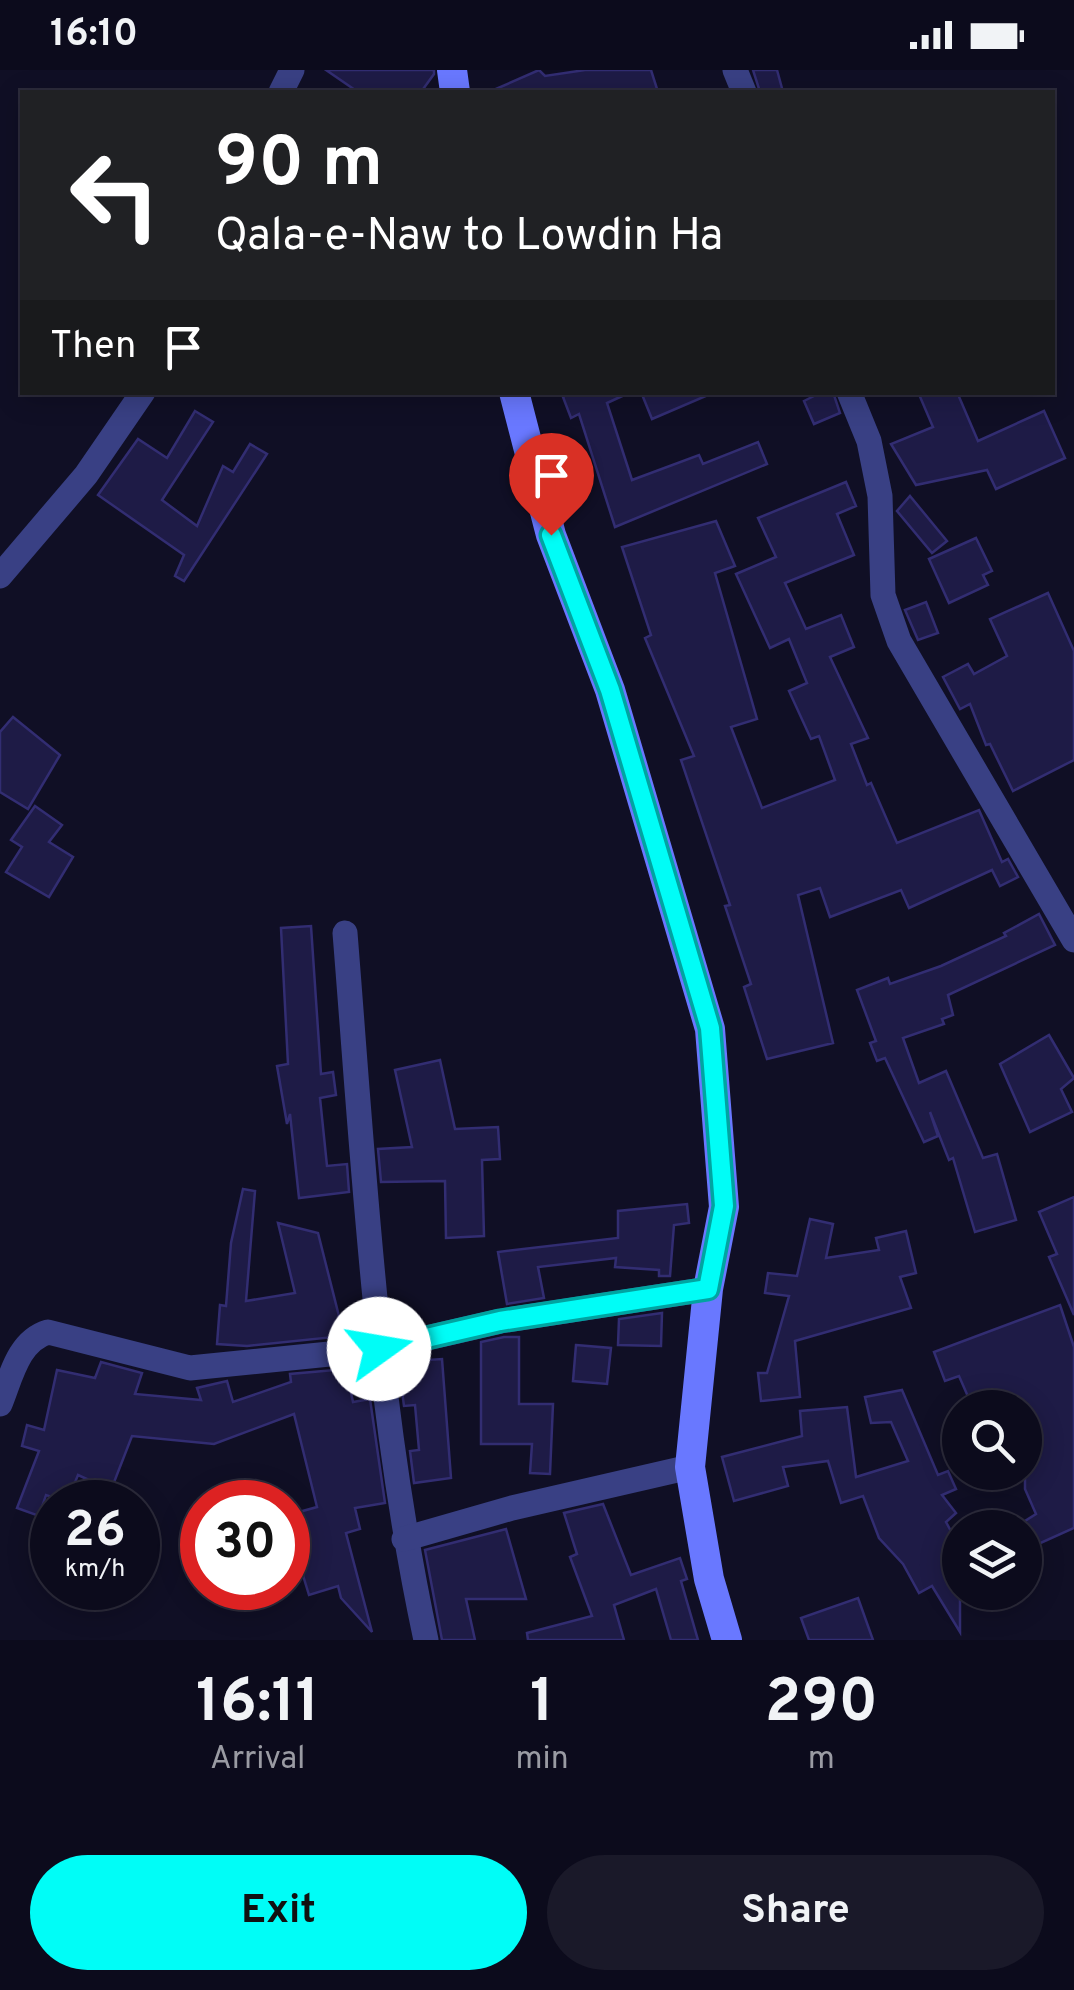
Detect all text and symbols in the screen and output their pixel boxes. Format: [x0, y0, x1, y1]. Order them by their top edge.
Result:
text: 16:10 [50, 11, 138, 60]
text: 90 m [215, 122, 383, 211]
icon: left [50, 130, 180, 260]
text: Qala-e-Naw to Lowdin Ha [215, 209, 723, 266]
icon: arrive [156, 320, 211, 375]
text: Then [50, 323, 136, 372]
pin [509, 433, 594, 536]
icon: arrive [524, 448, 579, 503]
position arrow [327, 1297, 431, 1401]
map controls [942, 1390, 1042, 1610]
button: search [942, 1390, 1042, 1490]
speed limit sign: 30 [180, 1480, 310, 1610]
text: 26 [64, 1501, 126, 1564]
button: layers [942, 1510, 1042, 1610]
text: km/h [65, 1554, 125, 1586]
text: 16:11 [196, 1667, 319, 1743]
text: 1 [530, 1667, 554, 1743]
text: 290 [765, 1667, 878, 1743]
text: Arrival [210, 1740, 305, 1780]
text: min [515, 1740, 569, 1780]
text: m [808, 1740, 835, 1780]
button: Exit [30, 1855, 527, 1970]
button: Share [547, 1855, 1044, 1970]

